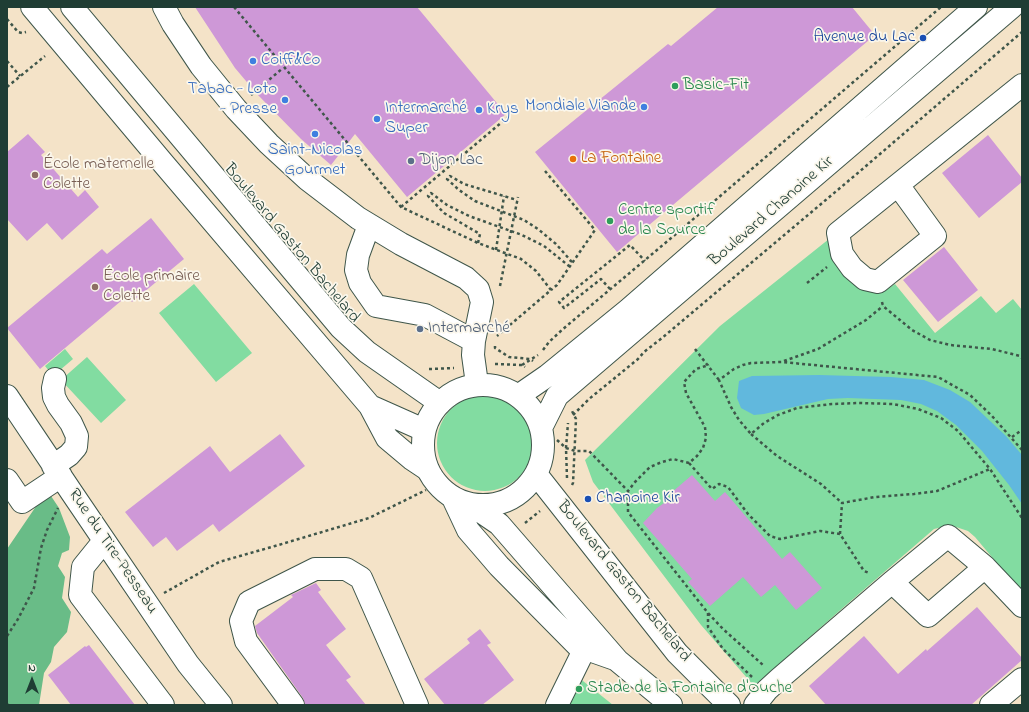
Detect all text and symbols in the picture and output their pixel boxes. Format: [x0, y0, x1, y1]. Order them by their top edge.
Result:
place label: Avenue du Lac [813, 28, 915, 48]
marker: Avenue du Lac [918, 33, 928, 43]
place label: Coiff&Co [261, 51, 320, 71]
marker: Coiff&Co [248, 56, 258, 66]
place label: Basic-Fit [683, 76, 749, 96]
place label: Tabac - Loto - Presse [188, 80, 277, 120]
marker: Basic-Fit [670, 81, 680, 91]
marker: Tabac - Loto - Presse [280, 95, 290, 105]
place label: Mondiale Viande [525, 97, 636, 117]
place label: Intermarché Super [385, 99, 467, 139]
place label: Krys [487, 100, 519, 120]
marker: Mondiale Viande [639, 102, 649, 112]
marker: Krys [474, 105, 484, 115]
marker: Intermarché Super [372, 114, 382, 124]
marker: Saint-Nicolas Gourmet [310, 129, 320, 139]
place label: Saint-Nicolas Gourmet [268, 141, 362, 181]
place label: La Fontaine [581, 149, 661, 169]
place label: Dijon Lac [419, 151, 482, 171]
street label: Boulevard Chanoine Kir [705, 152, 839, 272]
marker: La Fontaine [568, 154, 578, 164]
place label: École maternelle Colette [43, 155, 154, 195]
marker: Dijon Lac [406, 156, 416, 166]
street label: Boulevard Gaston Bachelard [218, 160, 364, 328]
marker: École maternelle Colette [30, 170, 40, 180]
place label: Centre sportif de la Source [618, 201, 715, 241]
marker: Centre sportif de la Source [605, 216, 615, 226]
place label: École primaire Colette [103, 267, 200, 307]
marker: École primaire Colette [90, 282, 100, 292]
place label: Intermarché [428, 319, 510, 339]
marker: Intermarché [415, 324, 425, 334]
street label: Rue du Tire-Pesseau [63, 485, 161, 619]
place label: Chanoine Kir [596, 489, 680, 509]
marker: Chanoine Kir [583, 494, 593, 504]
street label: Boulevard Gaston Bachelard [552, 497, 694, 667]
north arrow [12, 660, 52, 700]
text: N [28, 660, 36, 676]
place label: Stade de la Fontaine d'Ouche [587, 679, 792, 699]
marker: Stade de la Fontaine d'Ouche [574, 684, 584, 694]

